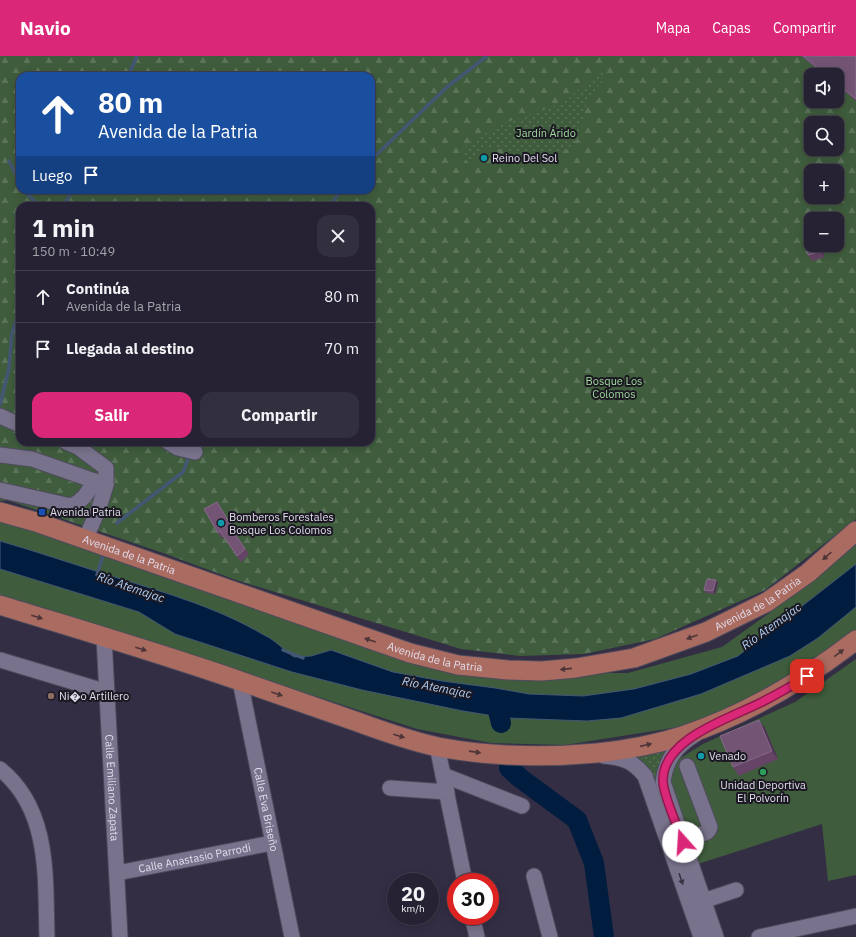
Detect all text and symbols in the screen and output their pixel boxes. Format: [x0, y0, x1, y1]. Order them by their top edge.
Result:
text: Navio [20, 16, 71, 40]
text: Mapa [656, 19, 690, 37]
text: Capas [712, 19, 751, 37]
text: Compartir [773, 19, 836, 37]
map controls [804, 68, 844, 252]
button: sound [804, 68, 844, 108]
text: 80 m [98, 84, 163, 121]
icon: ahead [32, 88, 84, 140]
button: search [804, 116, 844, 156]
text: Avenida de la Patria [98, 120, 258, 143]
park label: Jardín Árido [516, 126, 576, 140]
place label: Reino Del Sol [492, 151, 557, 165]
marker: Reino Del Sol [479, 153, 489, 163]
icon: arrive [80, 164, 102, 186]
button: + [804, 164, 844, 204]
text: Luego [32, 166, 72, 185]
text: 1 min [32, 212, 95, 244]
button: − [804, 212, 844, 252]
button: close [317, 215, 359, 257]
text: 150 m · 10:49 [32, 243, 115, 260]
text: Continúa [66, 279, 130, 298]
icon: ahead [32, 286, 54, 308]
text: 80 m [324, 287, 359, 306]
text: Avenida de la Patria [66, 298, 181, 315]
icon: arrive [32, 338, 54, 360]
text: Llegada al destino [66, 339, 194, 358]
text: 70 m [324, 339, 359, 358]
park label: Bosque Los Colomos [586, 374, 642, 401]
button: Salir [32, 392, 192, 438]
button: Compartir [200, 392, 359, 438]
place label: Avenida Patria [50, 505, 121, 519]
marker: Avenida Patria [37, 507, 47, 517]
place label: Bomberos Forestales Bosque Los Colomos [229, 510, 334, 537]
marker: Bomberos Forestales Bosque Los Colomos [216, 518, 226, 528]
street label: Avenida de la Patria [81, 532, 178, 577]
one-way arrow [821, 552, 832, 561]
water label: Río Atemajac [95, 568, 167, 606]
street label: Avenida de la Patria [712, 573, 804, 634]
water label: Río Atemajac [738, 599, 804, 653]
one-way arrow [32, 614, 44, 620]
one-way arrow [685, 634, 697, 640]
one-way arrow [364, 637, 376, 643]
street label: Avenida de la Patria [386, 639, 483, 674]
one-way arrow [135, 647, 147, 653]
one-way arrow [834, 649, 845, 657]
pin [790, 659, 824, 693]
one-way arrow [560, 665, 572, 672]
icon: arrive [796, 665, 818, 687]
water label: Río Atemajac [401, 673, 473, 701]
place label: Ni�o Artillero [59, 689, 129, 703]
marker: Ni�o Artillero [46, 691, 56, 701]
one-way arrow [271, 691, 283, 697]
one-way arrow [394, 733, 406, 739]
street label: Calle Emiliano Zapata [102, 734, 122, 842]
one-way arrow [640, 742, 652, 748]
one-way arrow [469, 749, 481, 755]
place label: Venado [709, 749, 746, 763]
marker: Venado [696, 751, 706, 761]
street label: Calle Eva Briseño [251, 766, 281, 853]
marker: Unidad Deportiva El Polvorín [758, 767, 768, 777]
place label: Unidad Deportiva El Polvorín [720, 778, 806, 805]
position arrow [662, 821, 704, 863]
street label: Calle Anastasio Parrodi [137, 840, 252, 876]
speed limit sign: 30 [447, 873, 499, 925]
one-way arrow [678, 873, 684, 885]
text: 20 [401, 880, 425, 907]
text: km/h [401, 902, 425, 915]

